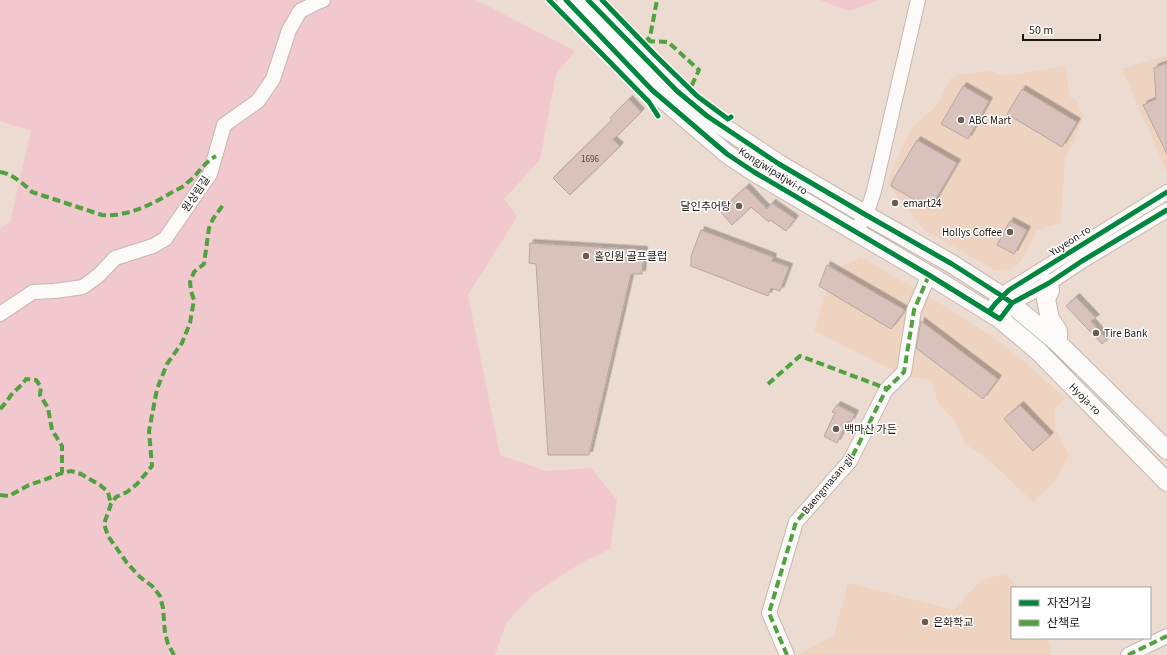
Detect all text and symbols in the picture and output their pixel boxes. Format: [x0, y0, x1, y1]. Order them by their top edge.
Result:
scale bar [1023, 16, 1100, 42]
text: 50 m [1029, 22, 1053, 39]
place label: ABC Mart [969, 113, 1011, 128]
marker: ABC Mart [956, 115, 966, 125]
street label: Kongjwipatjwi-ro [736, 144, 811, 198]
house number: 1696 [581, 153, 599, 166]
street label: 원상림길 [178, 173, 214, 215]
place label: emart24 [903, 196, 942, 211]
marker: emart24 [890, 198, 900, 208]
place label: 달인추어탕 [680, 199, 731, 214]
marker: 달인추어탕 [734, 201, 744, 211]
street label: Yuyeon-ro [1046, 222, 1094, 260]
place label: Hollys Coffee [942, 225, 1003, 240]
marker: Hollys Coffee [1005, 227, 1015, 237]
place label: 홀인원 골프클럽 [594, 249, 667, 264]
marker: 홀인원 골프클럽 [581, 251, 591, 261]
place label: Tire Bank [1104, 326, 1148, 341]
marker: Tire Bank [1091, 328, 1101, 338]
street label: Hyoja-ro [1066, 380, 1104, 418]
place label: 백마산 가든 [844, 422, 897, 437]
marker: 백마산 가든 [831, 424, 841, 434]
street label: Baengmasan-gil [798, 451, 858, 517]
legend [1011, 587, 1151, 639]
text: 자전거길 [1047, 595, 1091, 612]
place label: 은화학교 [933, 615, 973, 630]
text: 산책로 [1047, 615, 1080, 632]
marker: 은화학교 [920, 617, 930, 627]

